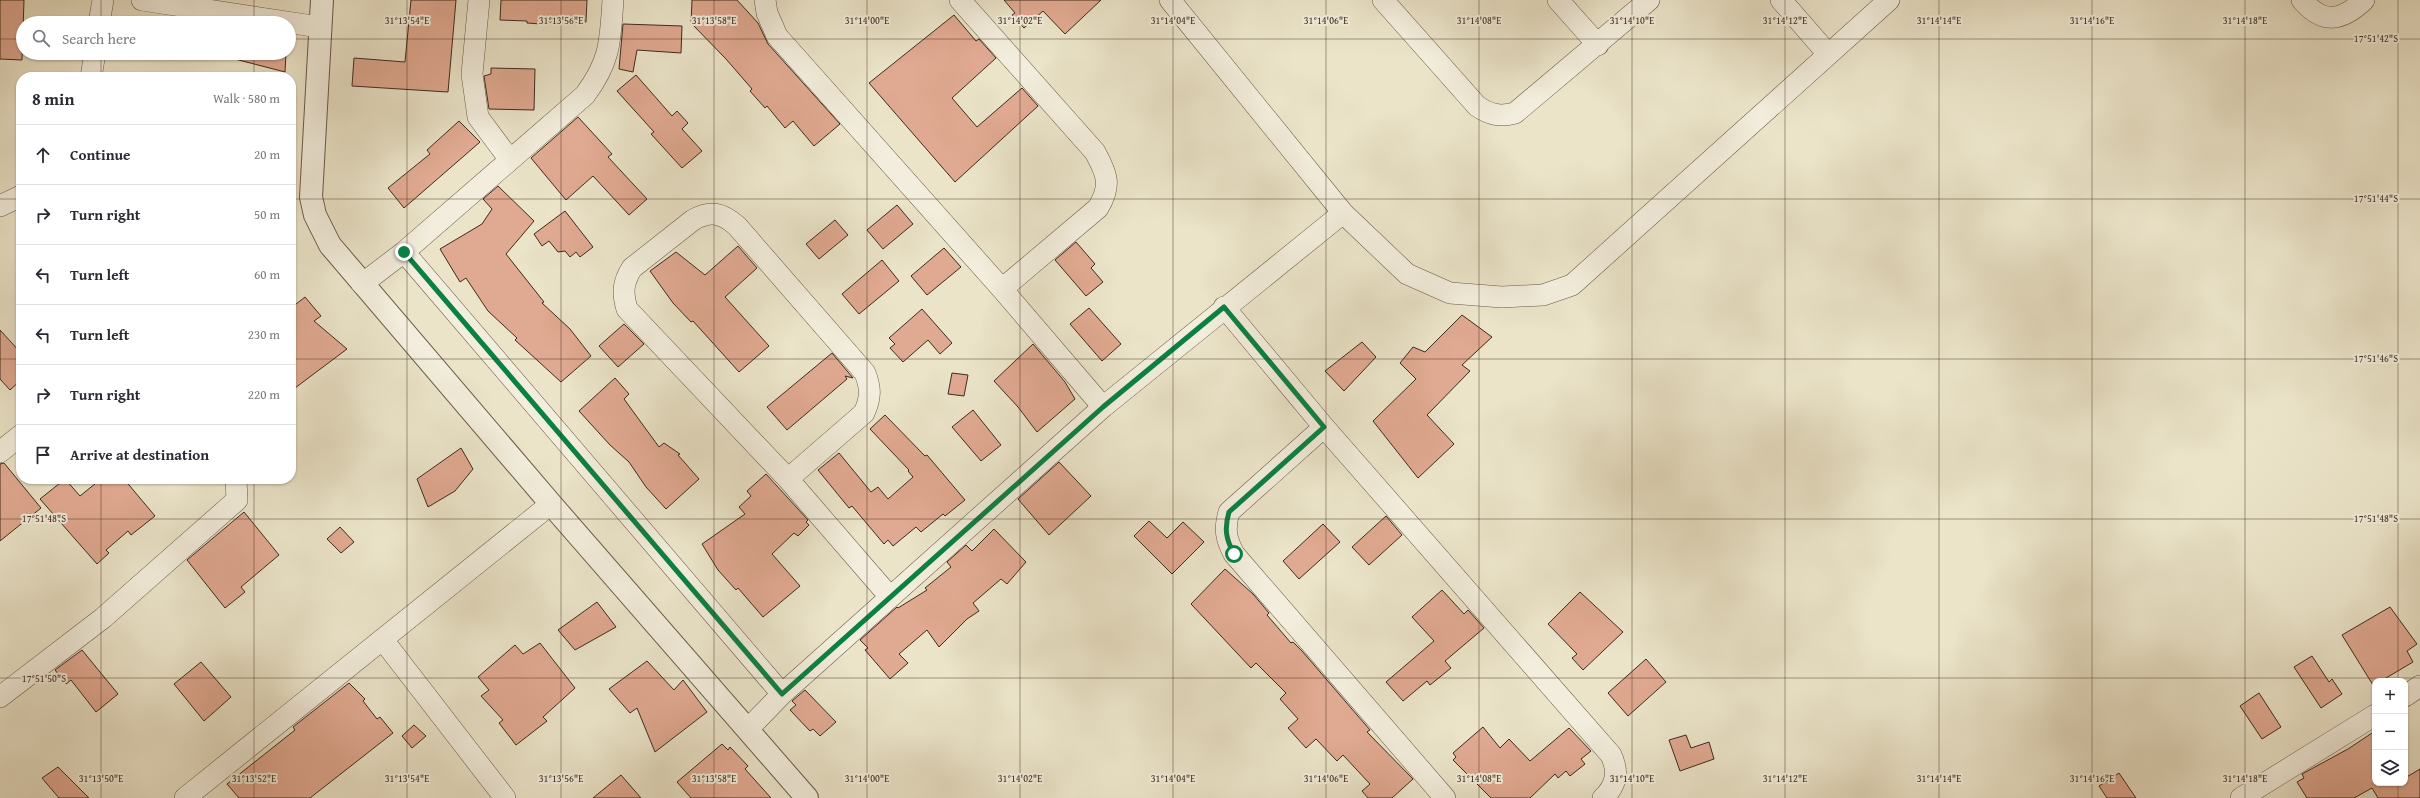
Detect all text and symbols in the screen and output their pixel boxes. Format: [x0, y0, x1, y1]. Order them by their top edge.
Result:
text: 31°13'54"E [385, 13, 429, 28]
text: 31°13'56"E [539, 13, 583, 28]
text: 31°13'58"E [692, 13, 736, 28]
text: 31°14'00"E [845, 13, 889, 28]
text: 31°14'02"E [998, 13, 1042, 28]
text: 31°14'04"E [1151, 13, 1195, 28]
text: 31°14'06"E [1304, 13, 1348, 28]
text: 31°14'08"E [1457, 13, 1501, 28]
text: 31°14'10"E [1610, 13, 1654, 28]
text: 31°14'12"E [1763, 13, 1807, 28]
text: 31°14'14"E [1917, 13, 1961, 28]
text: 31°14'16"E [2070, 13, 2114, 28]
text: 31°14'18"E [2223, 13, 2267, 28]
search box [16, 16, 296, 60]
icon: search [30, 27, 52, 49]
text: Search here [62, 28, 136, 49]
text: 17°51'42"S [2354, 31, 2398, 46]
text: 8 min [32, 86, 74, 111]
text: Walk · 580 m [213, 89, 280, 108]
icon: ahead [32, 144, 54, 166]
text: Continue [70, 144, 131, 165]
text: 20 m [254, 145, 280, 164]
text: 17°51'44"S [2354, 191, 2398, 206]
icon: right [32, 204, 54, 226]
text: Turn right [70, 204, 141, 225]
text: 50 m [254, 205, 280, 224]
route end [395, 243, 413, 261]
icon: left [32, 264, 54, 286]
text: Turn left [70, 264, 129, 285]
text: 60 m [254, 265, 280, 284]
icon: left [32, 324, 54, 346]
text: Turn left [70, 324, 129, 345]
text: 230 m [248, 325, 280, 344]
text: 17°51'46"S [2354, 351, 2398, 366]
icon: right [32, 384, 54, 406]
text: Turn right [70, 384, 141, 405]
text: 220 m [248, 385, 280, 404]
icon: arrive [32, 444, 54, 466]
text: Arrive at destination [70, 444, 209, 465]
text: 17°51'48"S [22, 511, 66, 526]
text: 17°51'48"S [2354, 511, 2398, 526]
route start [1225, 545, 1243, 563]
text: 17°51'50"S [22, 671, 66, 686]
map controls [2372, 678, 2408, 786]
button: + [2372, 678, 2408, 714]
button: − [2372, 714, 2408, 750]
button: layers [2372, 750, 2408, 786]
text: 31°13'50"E [79, 771, 123, 786]
text: 31°13'52"E [232, 771, 276, 786]
text: 31°13'54"E [385, 771, 429, 786]
text: 31°13'56"E [539, 771, 583, 786]
text: 31°13'58"E [692, 771, 736, 786]
text: 31°14'00"E [845, 771, 889, 786]
text: 31°14'02"E [998, 771, 1042, 786]
text: 31°14'04"E [1151, 771, 1195, 786]
text: 31°14'06"E [1304, 771, 1348, 786]
text: 31°14'08"E [1457, 771, 1501, 786]
text: 31°14'10"E [1610, 771, 1654, 786]
text: 31°14'12"E [1763, 771, 1807, 786]
text: 31°14'14"E [1917, 771, 1961, 786]
text: 31°14'16"E [2070, 771, 2114, 786]
text: 31°14'18"E [2223, 771, 2267, 786]

